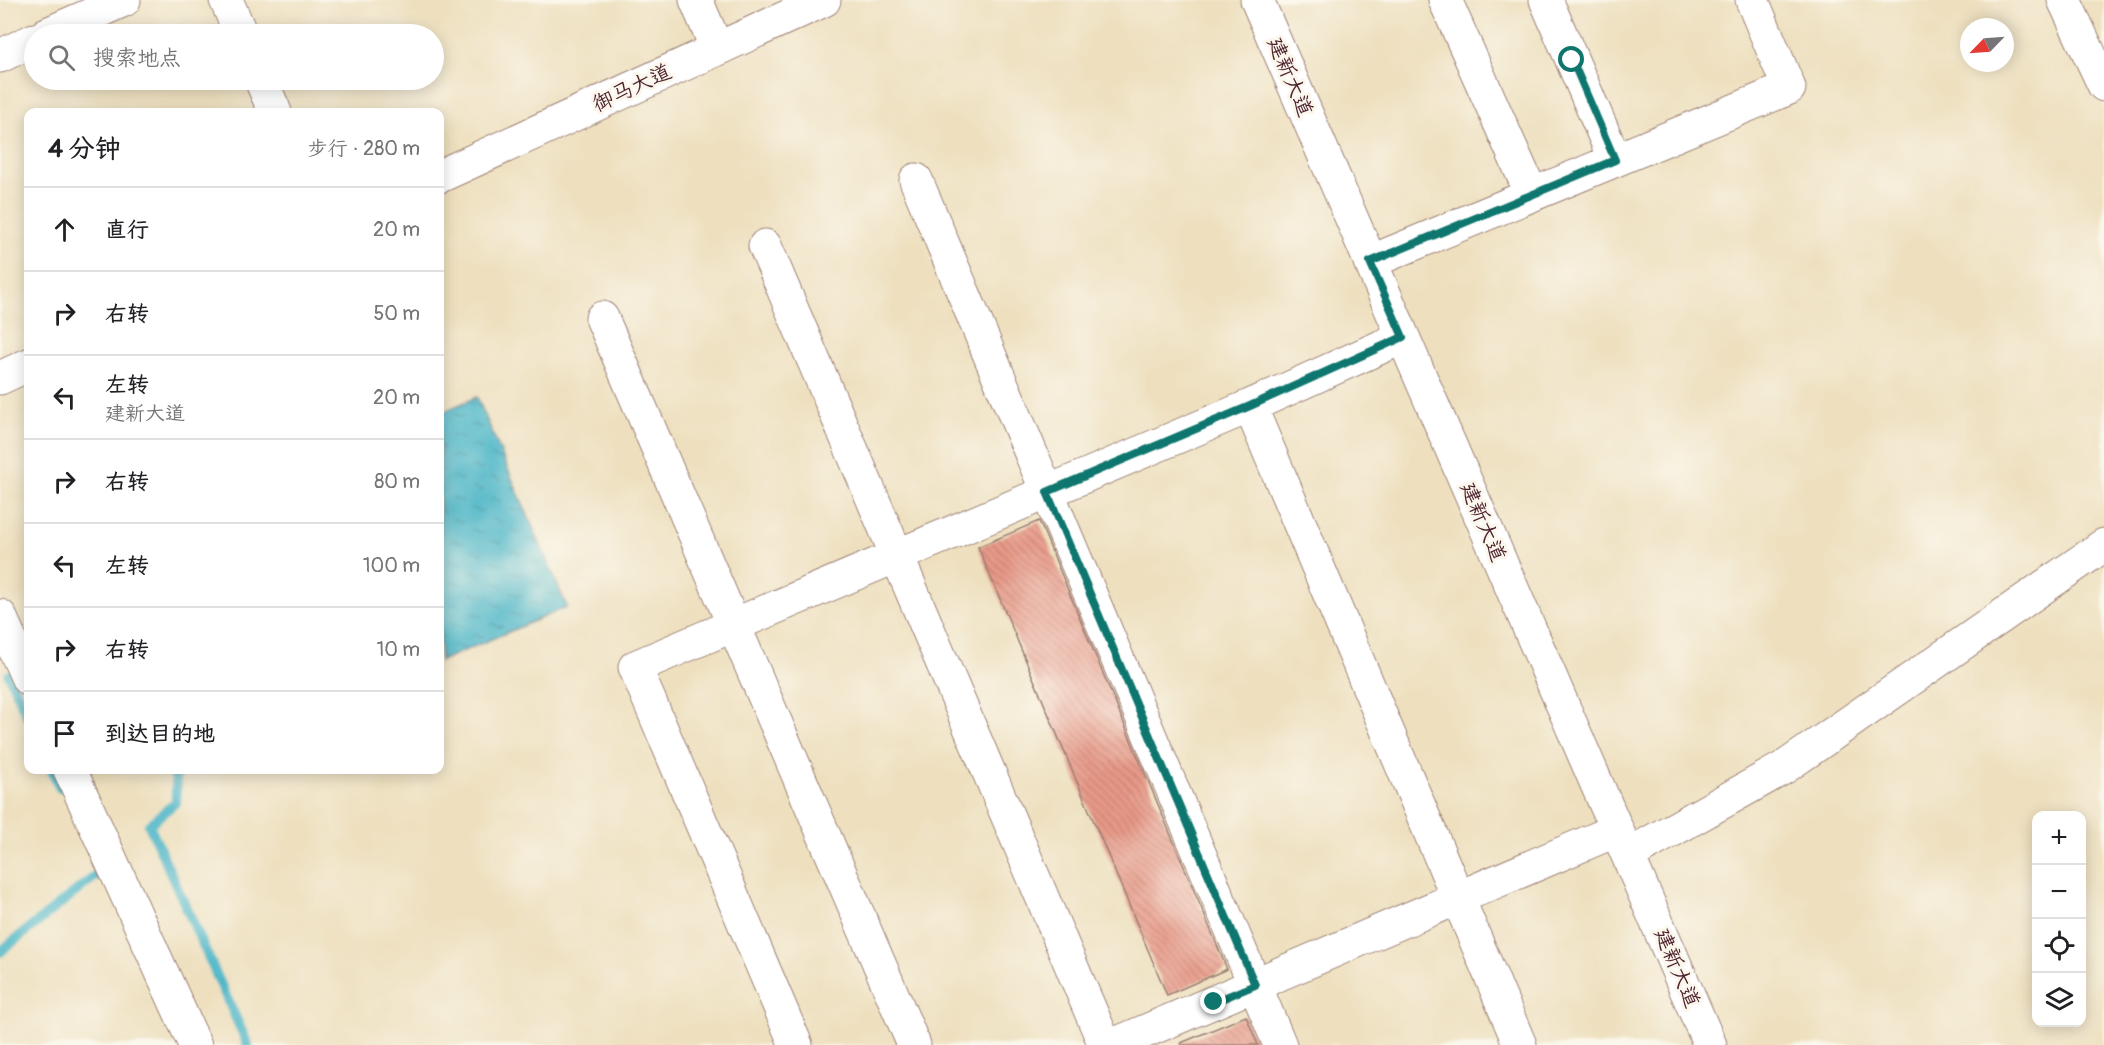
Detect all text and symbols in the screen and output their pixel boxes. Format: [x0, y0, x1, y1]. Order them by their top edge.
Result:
north arrow [1960, 18, 2014, 72]
search box [24, 24, 444, 90]
street label: 建新大道 [1261, 33, 1319, 121]
icon: search [45, 41, 78, 74]
text: 搜索地点 [93, 44, 181, 72]
route start [1558, 46, 1584, 72]
street label: 御马大道 [588, 58, 676, 118]
text: 4 分钟 [48, 133, 121, 165]
text: 步行 · 280 m [308, 136, 420, 161]
icon: ahead [48, 213, 81, 246]
text: 直行 [105, 216, 149, 244]
text: 20 m [373, 217, 420, 242]
icon: right [48, 297, 81, 330]
text: 右转 [105, 300, 149, 328]
text: 50 m [373, 301, 420, 326]
text: 左转 [105, 371, 149, 399]
icon: left [48, 381, 81, 414]
text: 20 m [373, 385, 420, 410]
text: 建新大道 [105, 401, 185, 426]
icon: right [48, 465, 81, 498]
text: 右转 [105, 468, 149, 496]
text: 80 m [374, 469, 420, 494]
street label: 建新大道 [1454, 478, 1512, 566]
icon: left [48, 549, 81, 582]
text: 左转 [105, 552, 149, 580]
text: 100 m [363, 553, 420, 578]
icon: right [48, 633, 81, 666]
text: 右转 [105, 636, 149, 664]
text: 10 m [376, 637, 420, 662]
icon: arrive [48, 717, 81, 750]
text: 到达目的地 [105, 720, 215, 748]
map controls [2032, 811, 2086, 1027]
button: + [2032, 811, 2086, 865]
button: − [2032, 865, 2086, 919]
button: locate [2032, 919, 2086, 973]
street label: 建新大道 [1648, 924, 1706, 1012]
button: layers [2032, 973, 2086, 1027]
route end [1200, 988, 1226, 1014]

